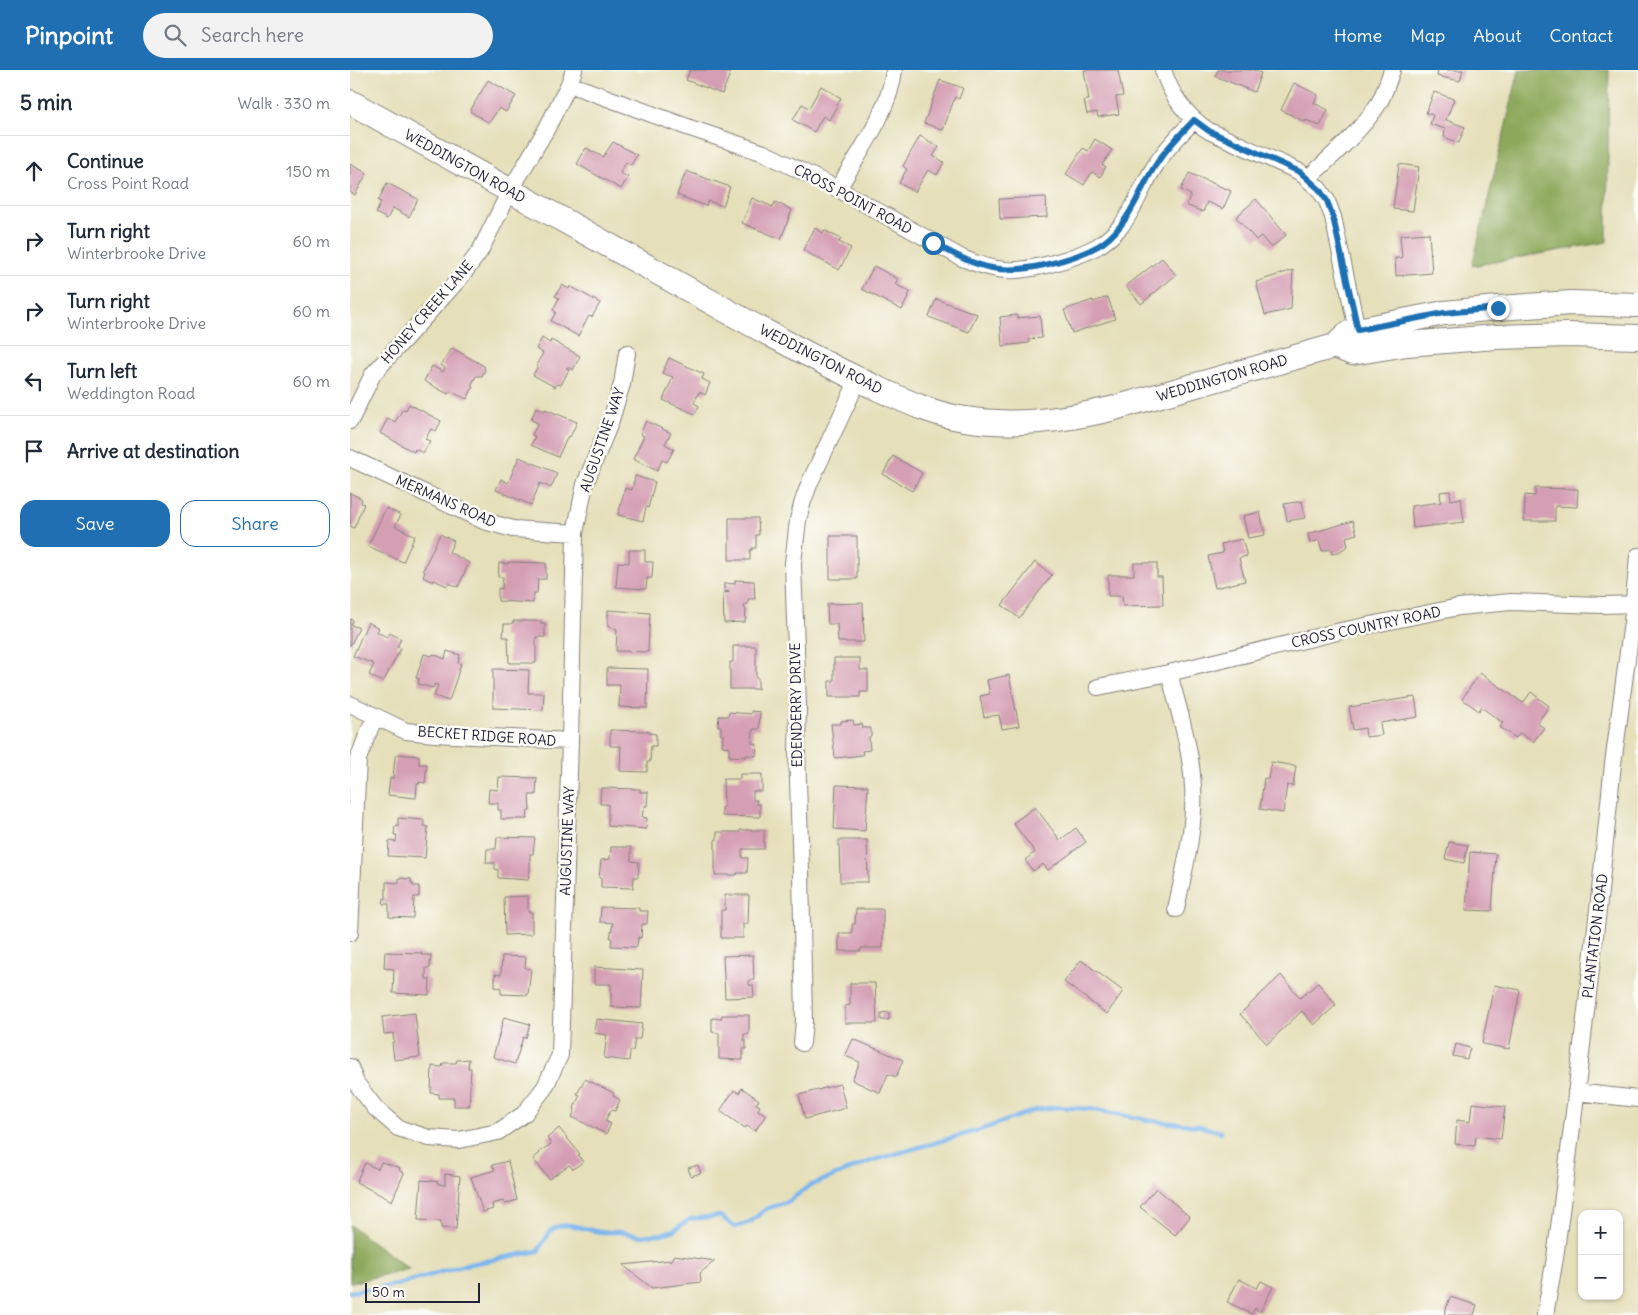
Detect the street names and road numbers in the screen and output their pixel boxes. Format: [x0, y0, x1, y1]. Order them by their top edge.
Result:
street label: WEDDINGTON ROAD [401, 125, 529, 207]
street label: CROSS POINT ROAD [791, 160, 915, 238]
street label: HONEY CREEK LANE [377, 257, 477, 367]
street label: WEDDINGTON ROAD [756, 320, 886, 398]
street label: WEDDINGTON ROAD [1154, 351, 1290, 405]
street label: AUGUSTINE WAY [576, 385, 628, 495]
street label: MERMANS ROAD [393, 471, 499, 531]
street label: CROSS COUNTRY ROAD [1289, 602, 1443, 652]
street label: EDENDERRY DRIVE [786, 642, 806, 768]
street label: BECKET RIDGE ROAD [417, 722, 557, 750]
street label: AUGUSTINE WAY [556, 786, 578, 896]
street label: PLANTATION ROAD [1578, 873, 1612, 999]

